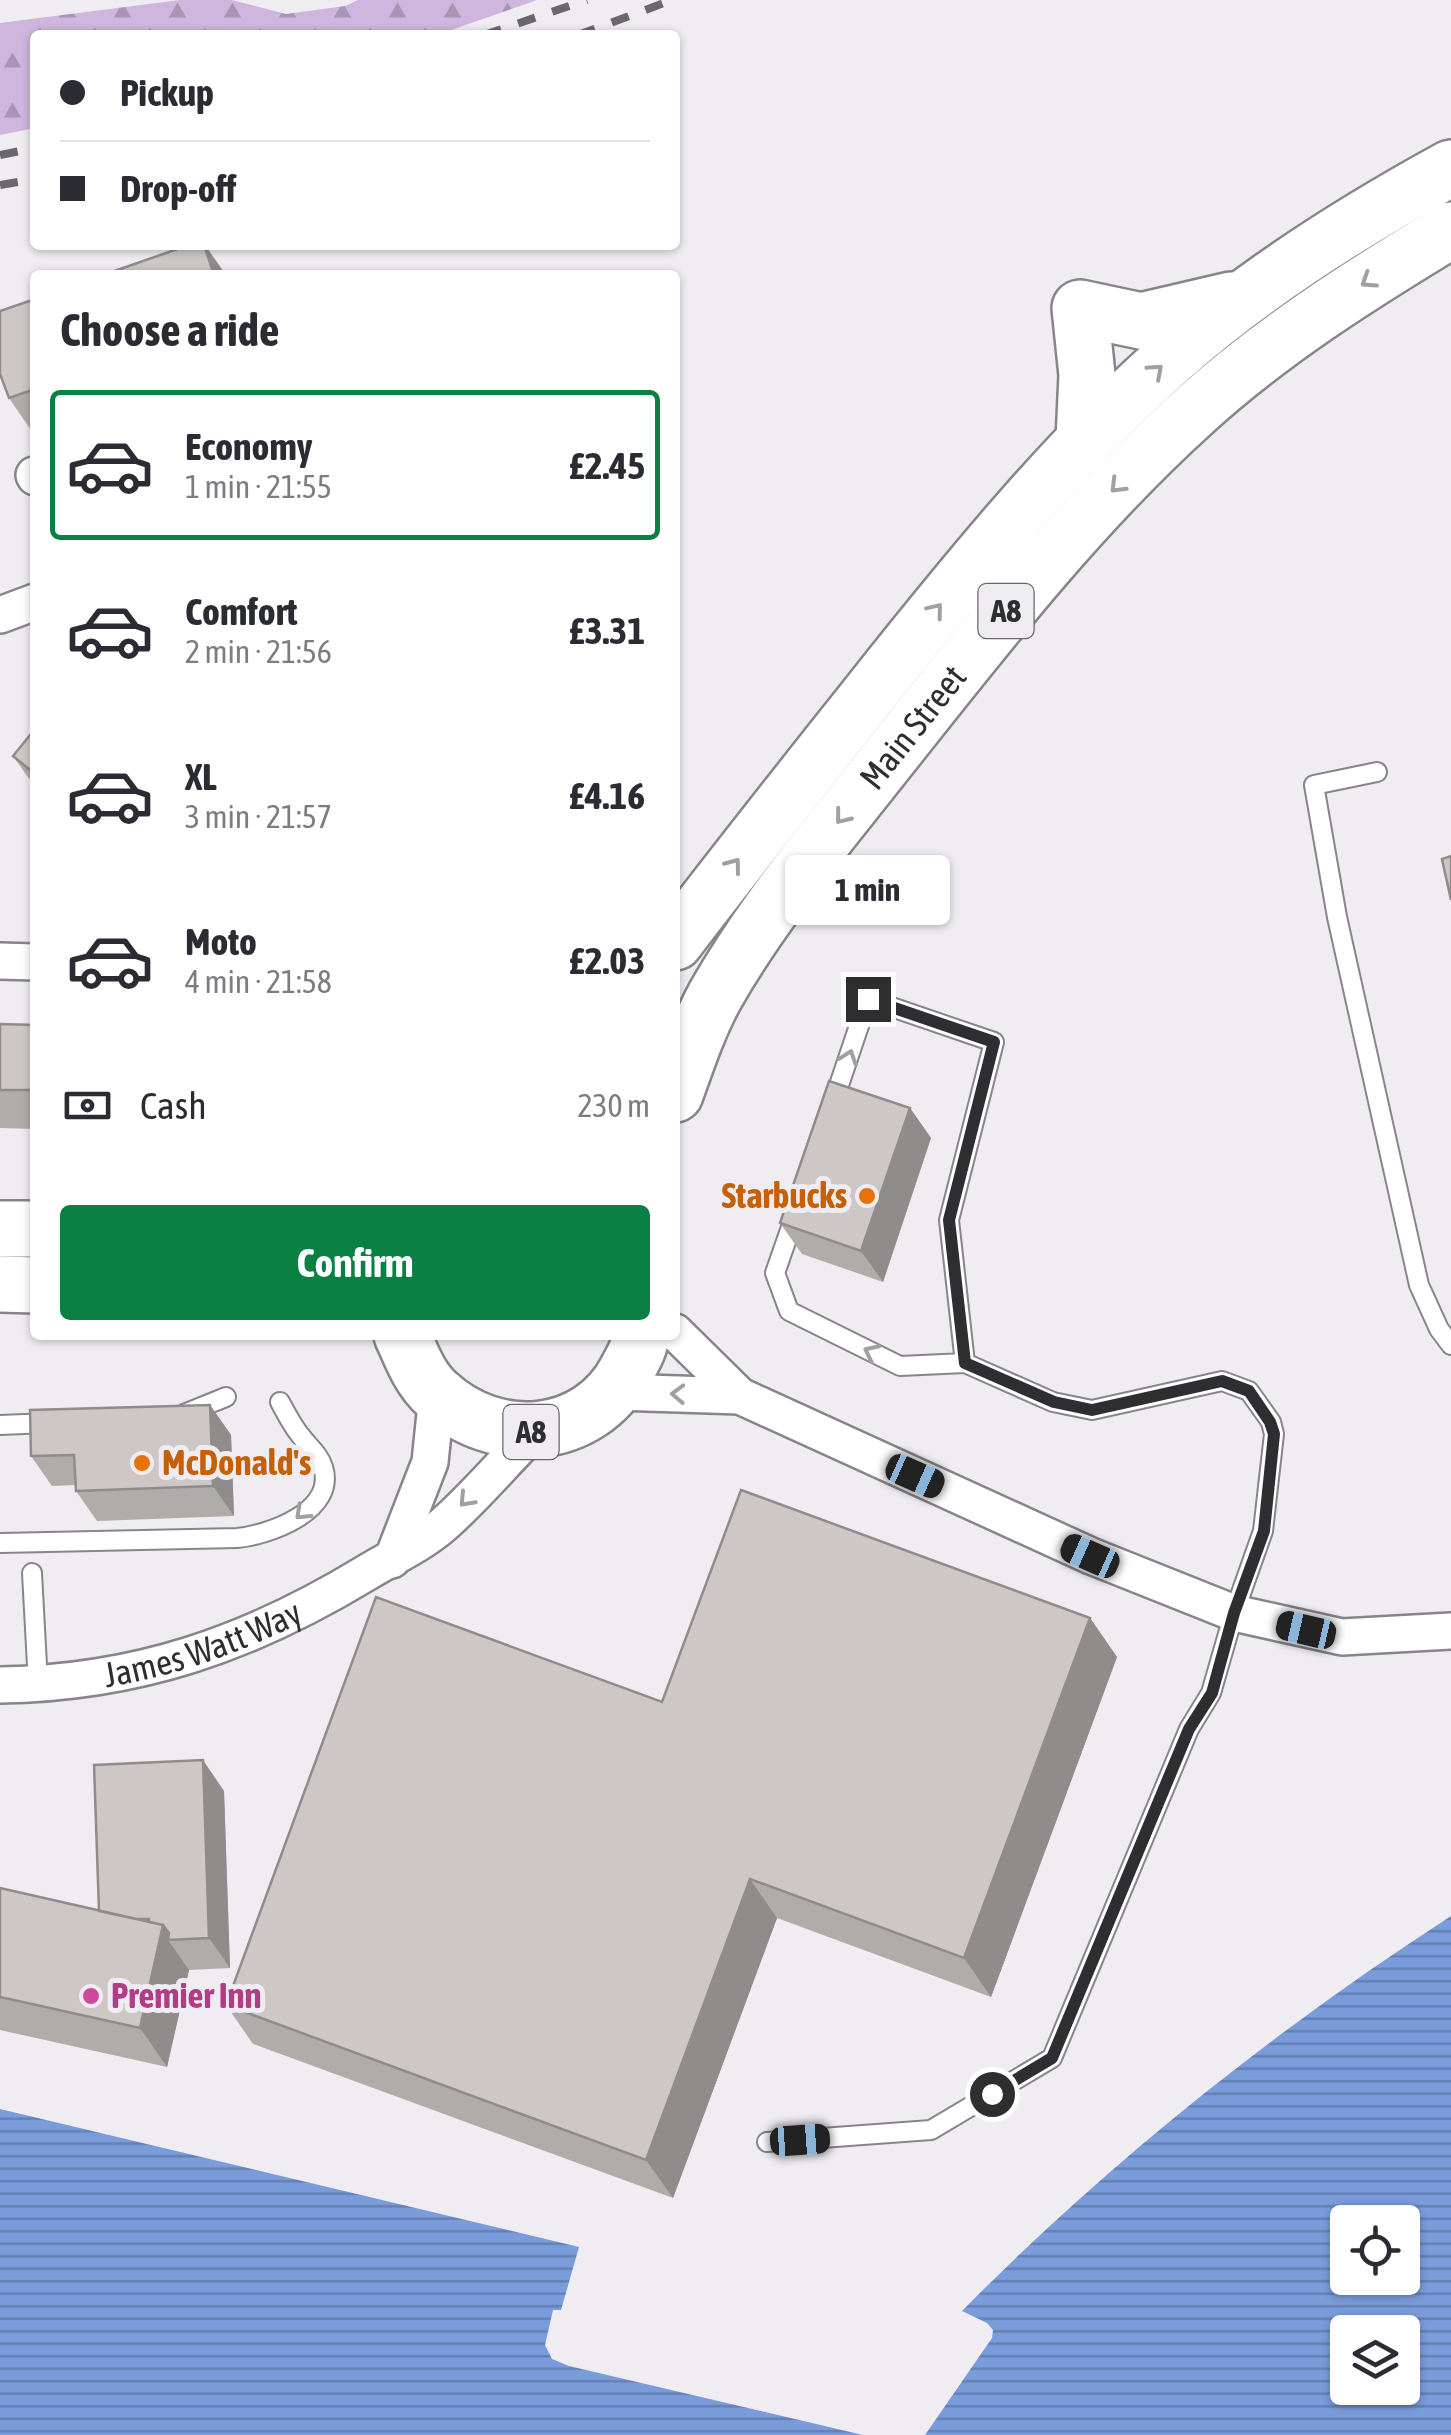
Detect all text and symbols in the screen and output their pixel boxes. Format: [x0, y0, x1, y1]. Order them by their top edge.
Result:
text: Pickup [120, 71, 214, 114]
text: Drop-off [120, 167, 236, 210]
one-way arrow [1360, 268, 1378, 287]
text: Choose a ride [60, 304, 279, 356]
one-way arrow [1144, 365, 1163, 383]
icon: car [65, 420, 155, 510]
text: Economy [185, 425, 312, 468]
text: £2.45 [569, 444, 645, 487]
text: 1 min · 21:55 [185, 468, 332, 505]
one-way arrow [1111, 475, 1129, 493]
road number: A8 [978, 584, 1034, 638]
icon: car [65, 585, 155, 675]
text: Comfort [185, 590, 297, 633]
one-way arrow [924, 604, 942, 622]
text: £3.31 [569, 609, 645, 652]
text: 2 min · 21:56 [185, 633, 332, 670]
street label: Main Street [851, 657, 973, 797]
icon: car [65, 750, 155, 840]
text: XL [185, 755, 217, 798]
text: £4.16 [569, 774, 645, 817]
text: 3 min · 21:57 [185, 798, 332, 835]
one-way arrow [837, 806, 854, 824]
callout: 1 min [786, 854, 950, 924]
one-way arrow [722, 858, 740, 876]
text: 1 min [835, 871, 900, 908]
icon: car [65, 915, 155, 1005]
text: Moto [185, 920, 257, 963]
text: £2.03 [569, 939, 645, 982]
text: 4 min · 21:58 [185, 963, 332, 1000]
route end [846, 977, 891, 1022]
one-way arrow [837, 1050, 857, 1067]
icon: cash [60, 1078, 115, 1133]
text: Cash [140, 1084, 207, 1127]
text: 230 m [577, 1087, 650, 1124]
place label: Starbucks [721, 1175, 847, 1215]
marker: Starbucks [856, 1185, 878, 1207]
button: Confirm [60, 1205, 650, 1320]
one-way arrow [863, 1344, 881, 1364]
one-way arrow [669, 1384, 685, 1405]
road number: A8 [504, 1405, 558, 1459]
place label: McDonald's [162, 1442, 311, 1482]
car [881, 1450, 949, 1502]
marker: McDonald's [131, 1452, 153, 1474]
one-way arrow [460, 1489, 478, 1507]
one-way arrow [295, 1501, 314, 1519]
car [1056, 1530, 1124, 1582]
street label: James Watt Way [101, 1591, 308, 1694]
car [1273, 1609, 1339, 1651]
place label: Premier Inn [111, 1975, 262, 2015]
marker: Premier Inn [80, 1985, 102, 2007]
route start [970, 2072, 1015, 2117]
car [769, 2123, 831, 2157]
map controls [1330, 2205, 1420, 2405]
button: locate [1330, 2205, 1420, 2295]
button: layers [1330, 2315, 1420, 2405]

